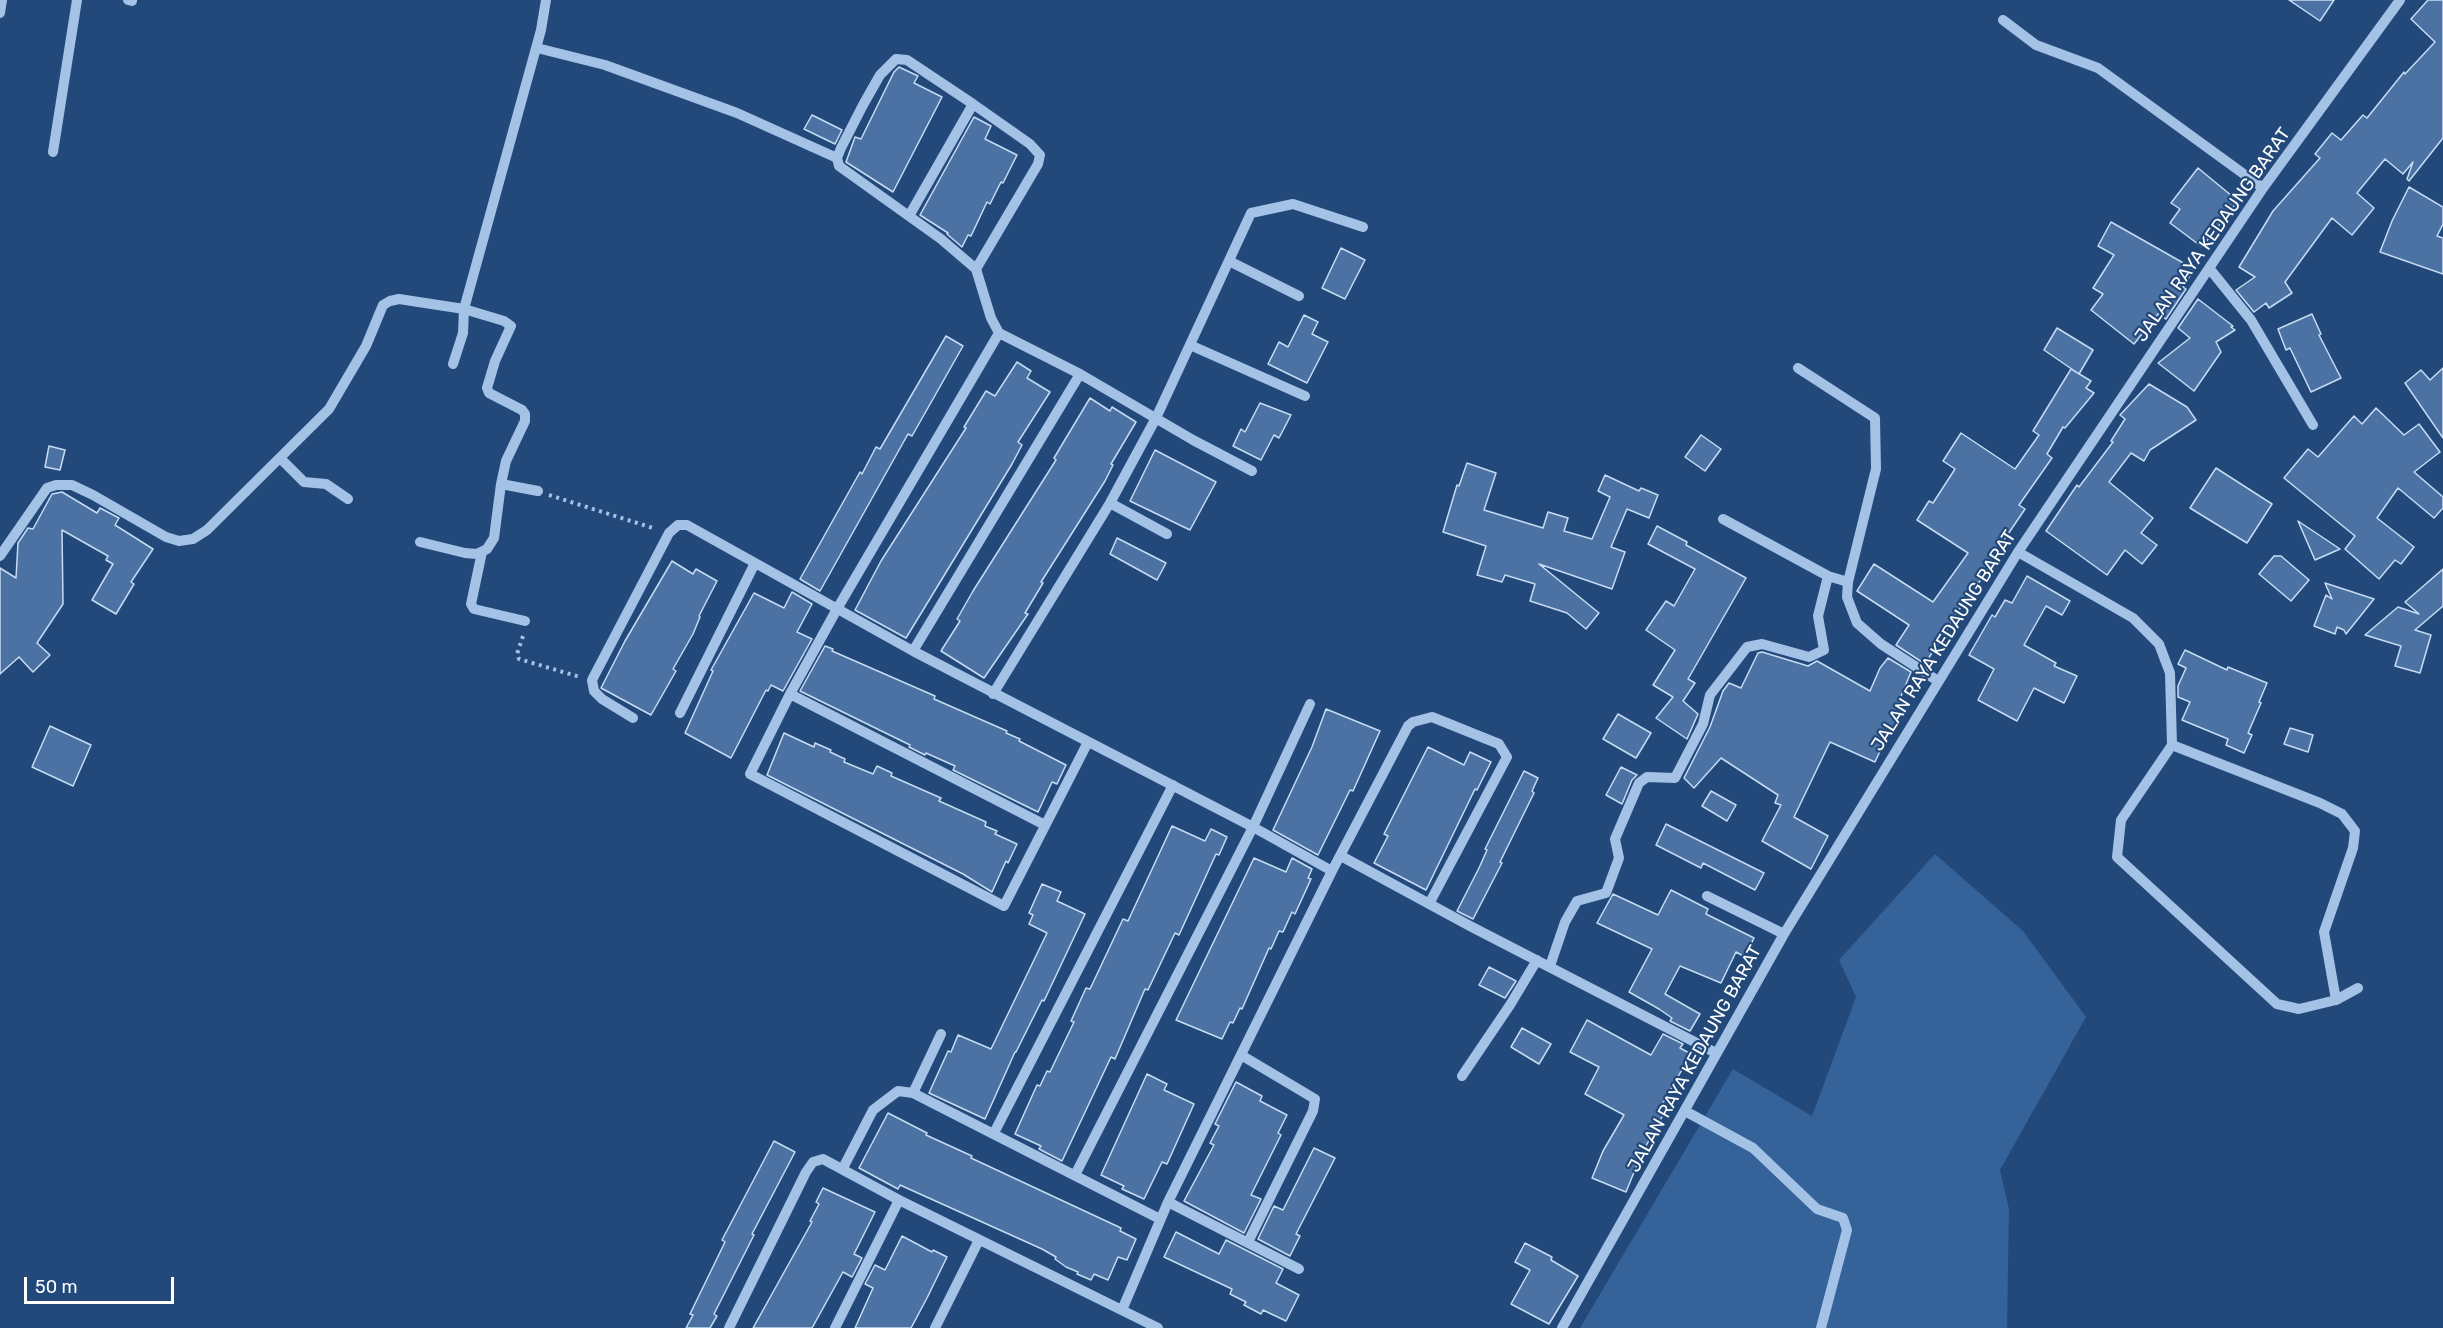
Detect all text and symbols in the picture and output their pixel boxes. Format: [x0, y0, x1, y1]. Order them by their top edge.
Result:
street label: JALAN RAYA KEDAUNG BARAT [2131, 124, 2295, 346]
street label: JALAN RAYA KEDAUNG BARAT [1867, 527, 2021, 755]
street label: JALAN RAYA KEDAUNG BARAT [1623, 942, 1767, 1176]
scale bar [27, 1265, 177, 1303]
text: 50 m [35, 1276, 78, 1298]

